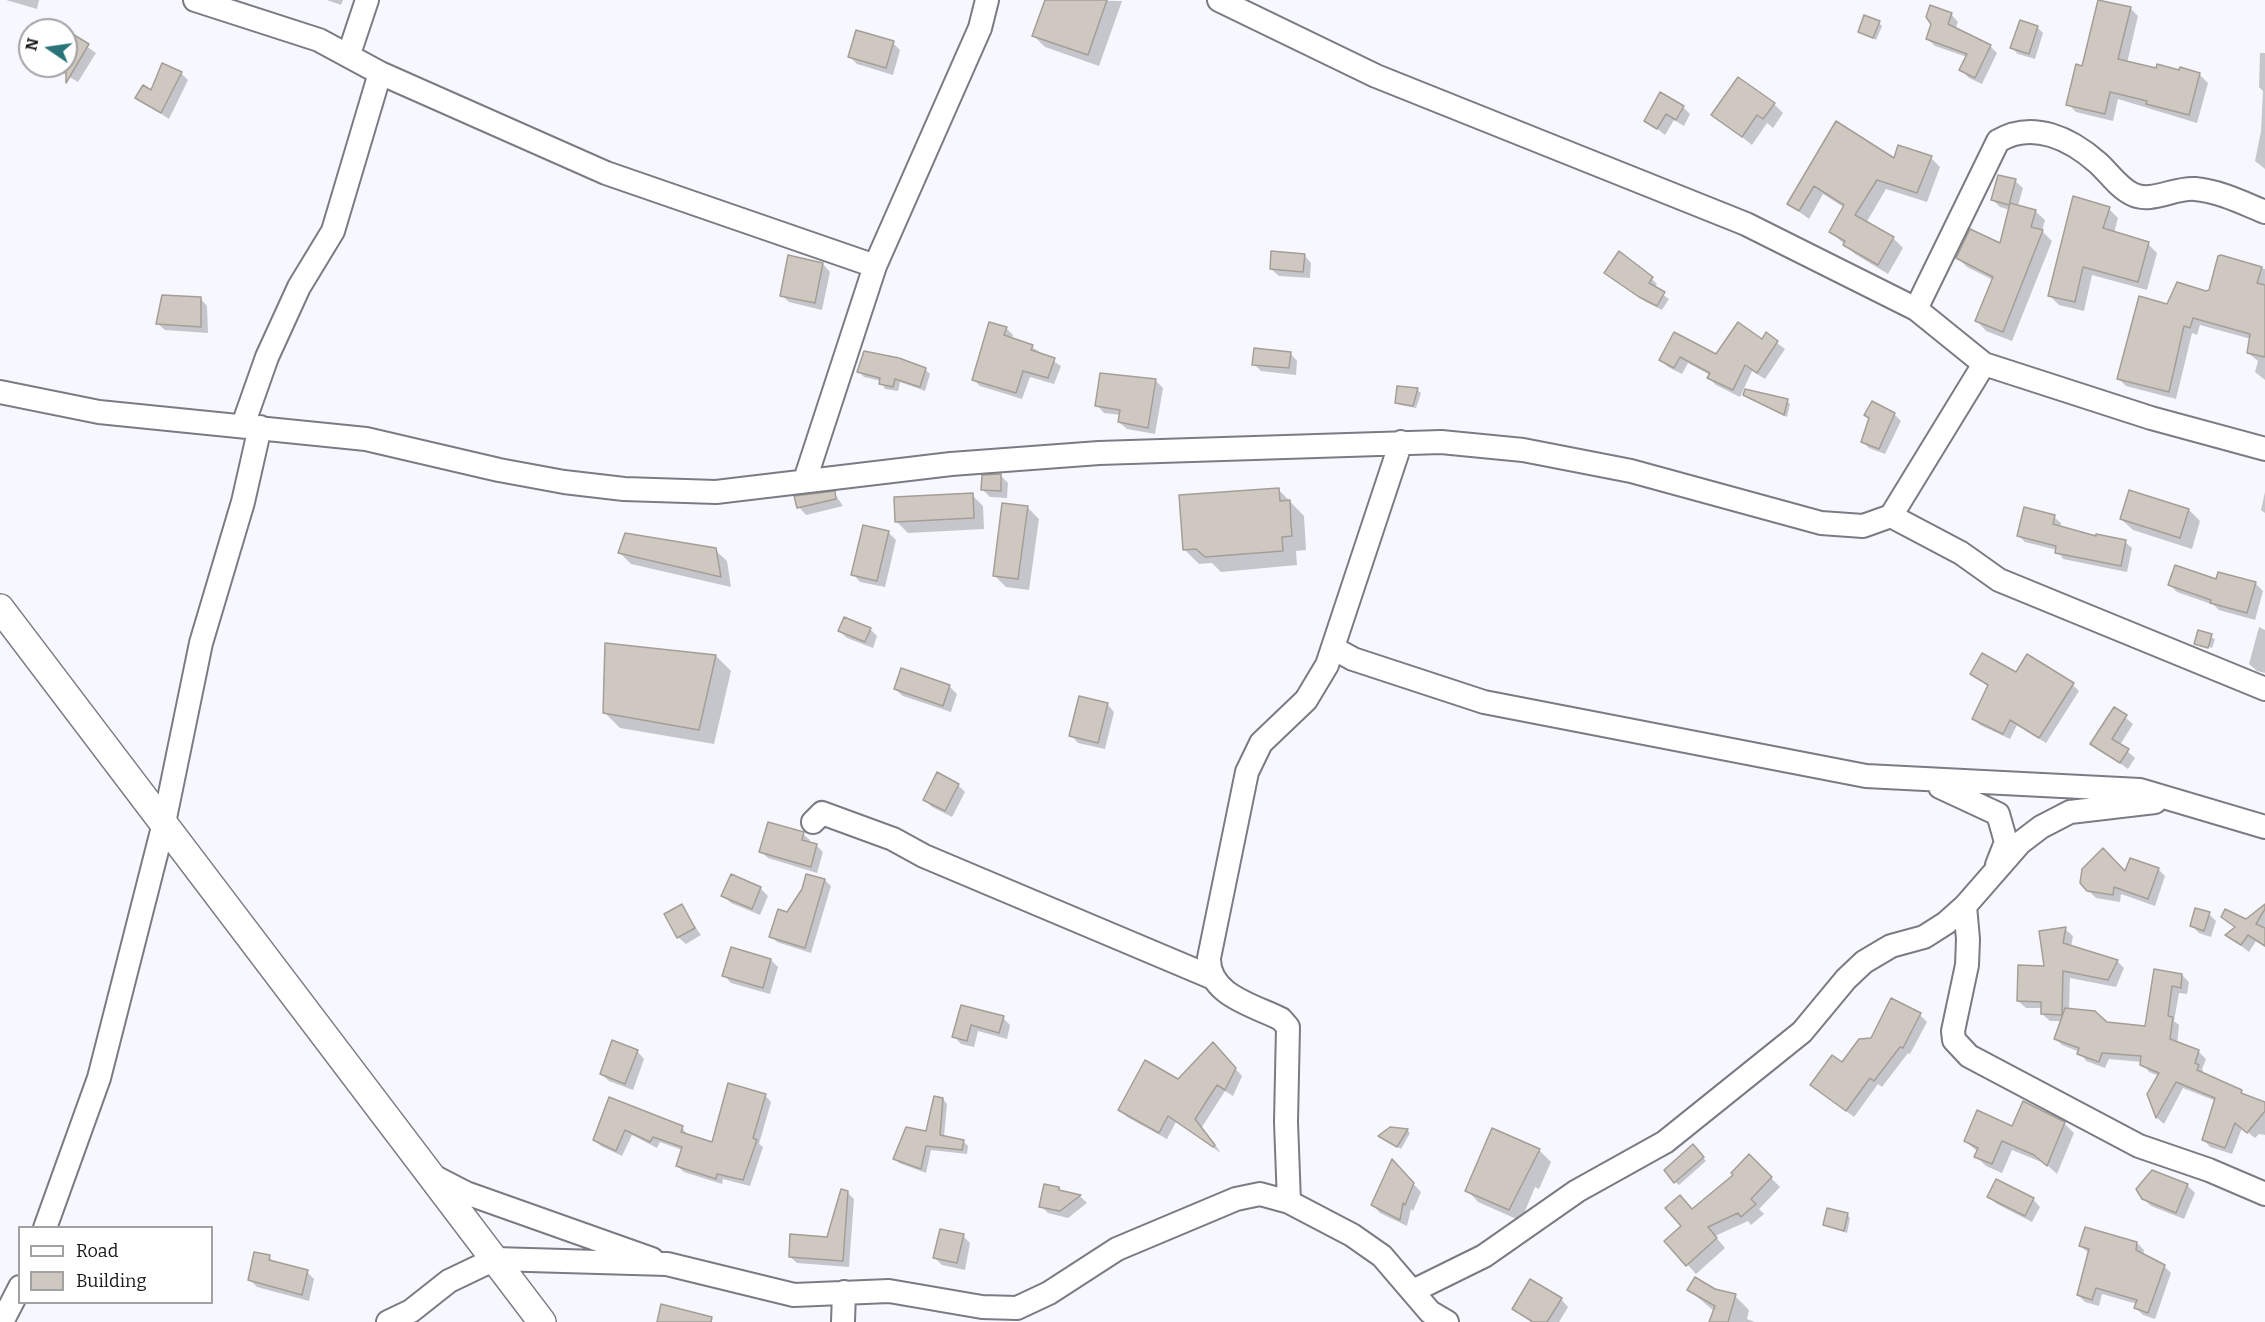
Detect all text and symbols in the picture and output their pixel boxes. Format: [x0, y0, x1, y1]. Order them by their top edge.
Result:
north arrow [18, 18, 78, 78]
text: N [21, 36, 43, 52]
legend [18, 1226, 213, 1304]
text: Road [76, 1240, 118, 1262]
text: Building [76, 1270, 147, 1292]

